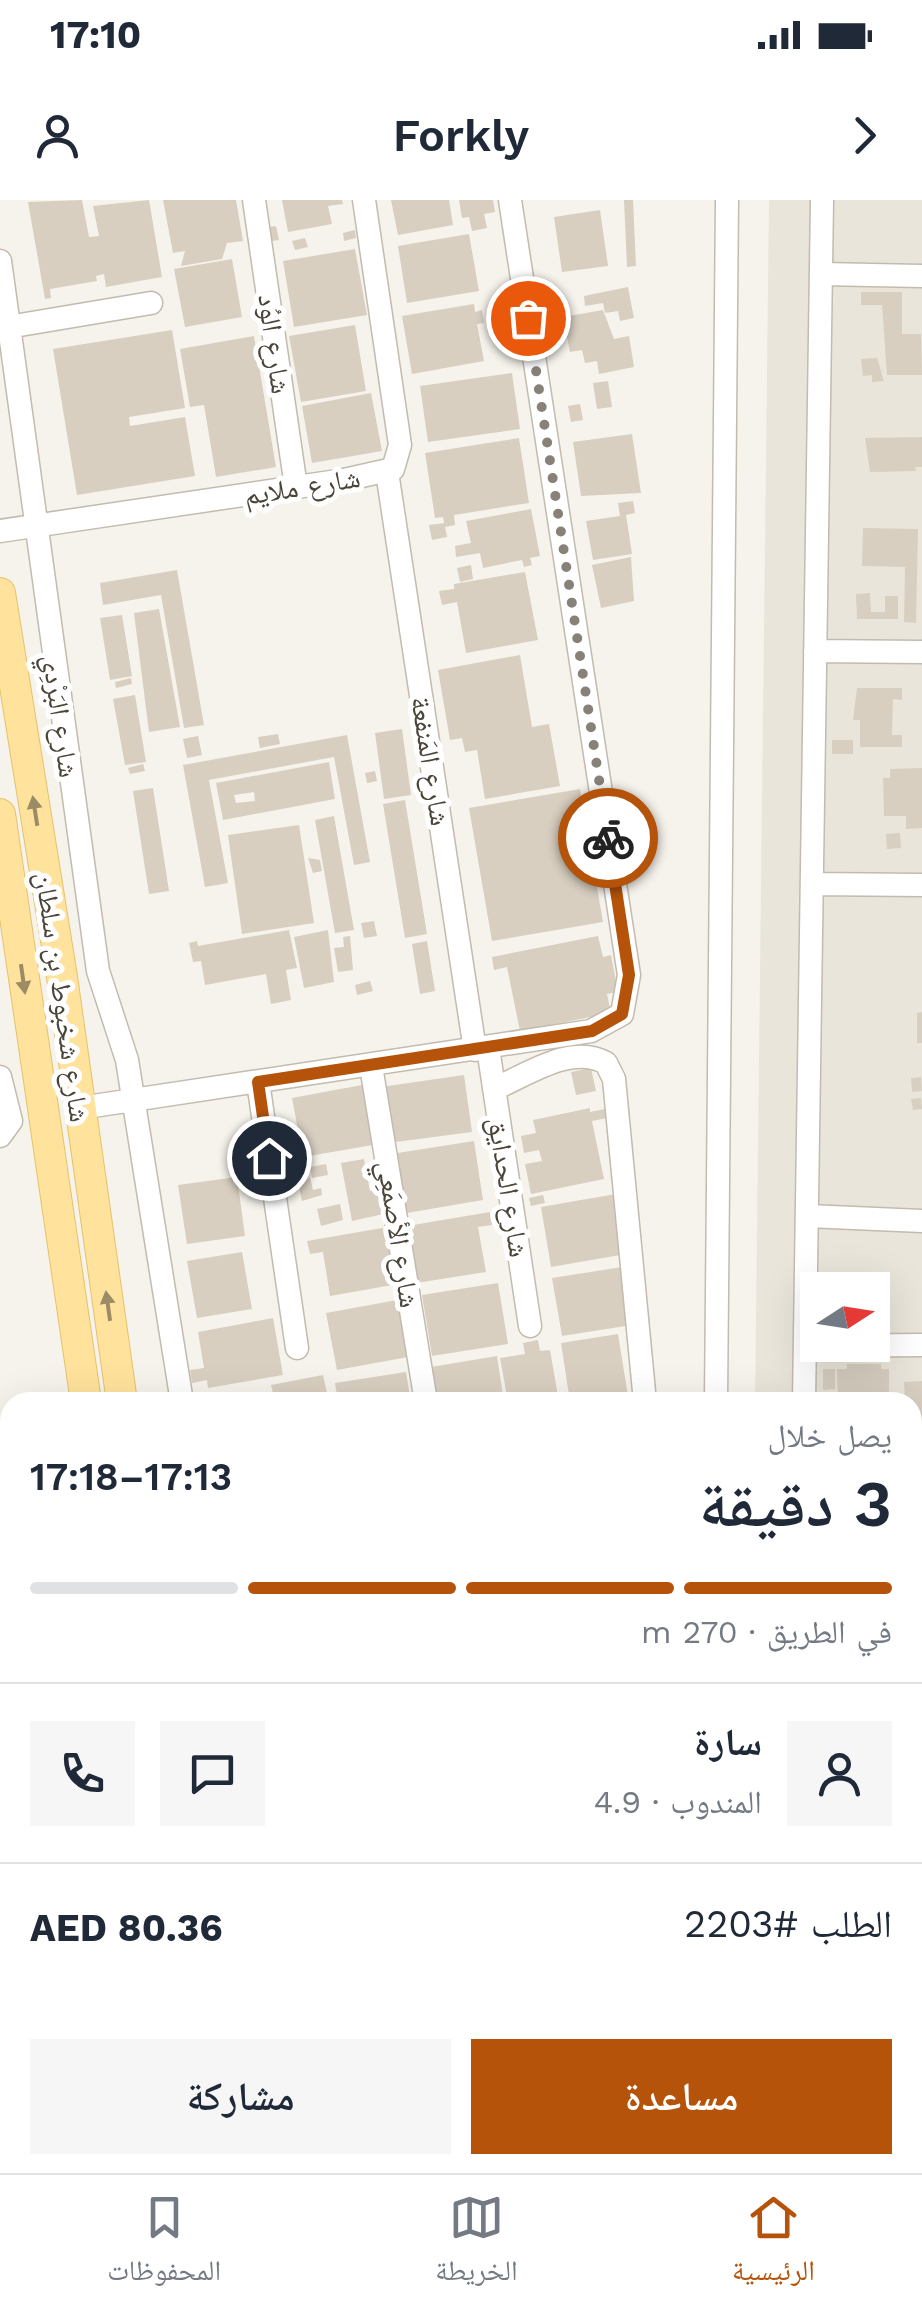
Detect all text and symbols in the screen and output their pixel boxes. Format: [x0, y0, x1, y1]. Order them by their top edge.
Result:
text: 17:10 [50, 13, 141, 57]
icon: person [30, 108, 85, 163]
icon: forward [837, 108, 892, 163]
text: Forkly [393, 109, 529, 162]
pin [486, 276, 571, 361]
icon: bag [501, 291, 556, 346]
street label: شارع الوُد [250, 292, 298, 396]
street label: شارع ملايم [242, 461, 363, 514]
street label: شارع البَرْدِي [30, 652, 85, 780]
street label: شارع المَنفعة [403, 694, 457, 828]
courier [558, 788, 658, 888]
one-way arrow [27, 795, 43, 827]
icon: bike [581, 811, 636, 866]
street label: شارع شخبوط بن سلطان [28, 870, 96, 1124]
one-way arrow [16, 964, 32, 996]
street label: شارع الحدايق [480, 1115, 536, 1260]
pin [227, 1116, 312, 1201]
icon: home [242, 1131, 297, 1186]
street label: شارع الأصمَعِي [365, 1158, 426, 1311]
north arrow [800, 1272, 890, 1362]
map controls [800, 1272, 890, 1362]
one-way arrow [100, 1290, 116, 1321]
text: يصل خلال [767, 1417, 892, 1455]
text: 17:13–17:18 [30, 1455, 232, 1499]
text: 3 دقيقة [699, 1466, 892, 1542]
text: في الطريق · 270 m [641, 1613, 892, 1651]
text: سارة [694, 1720, 762, 1764]
button: phone [30, 1721, 135, 1826]
button: chat [160, 1721, 265, 1826]
button: person [787, 1721, 892, 1826]
text: المندوب · 4.9 [594, 1783, 762, 1821]
text: الطلب #2203 [684, 1902, 892, 1946]
text: AED 80.36 [30, 1906, 223, 1950]
button: مشاركة [30, 2039, 451, 2154]
button: مساعدة [471, 2039, 892, 2154]
tab: المحفوظات [107, 2190, 221, 2298]
tab: الخريطة [435, 2190, 518, 2298]
tab: الرئيسية [732, 2190, 815, 2298]

